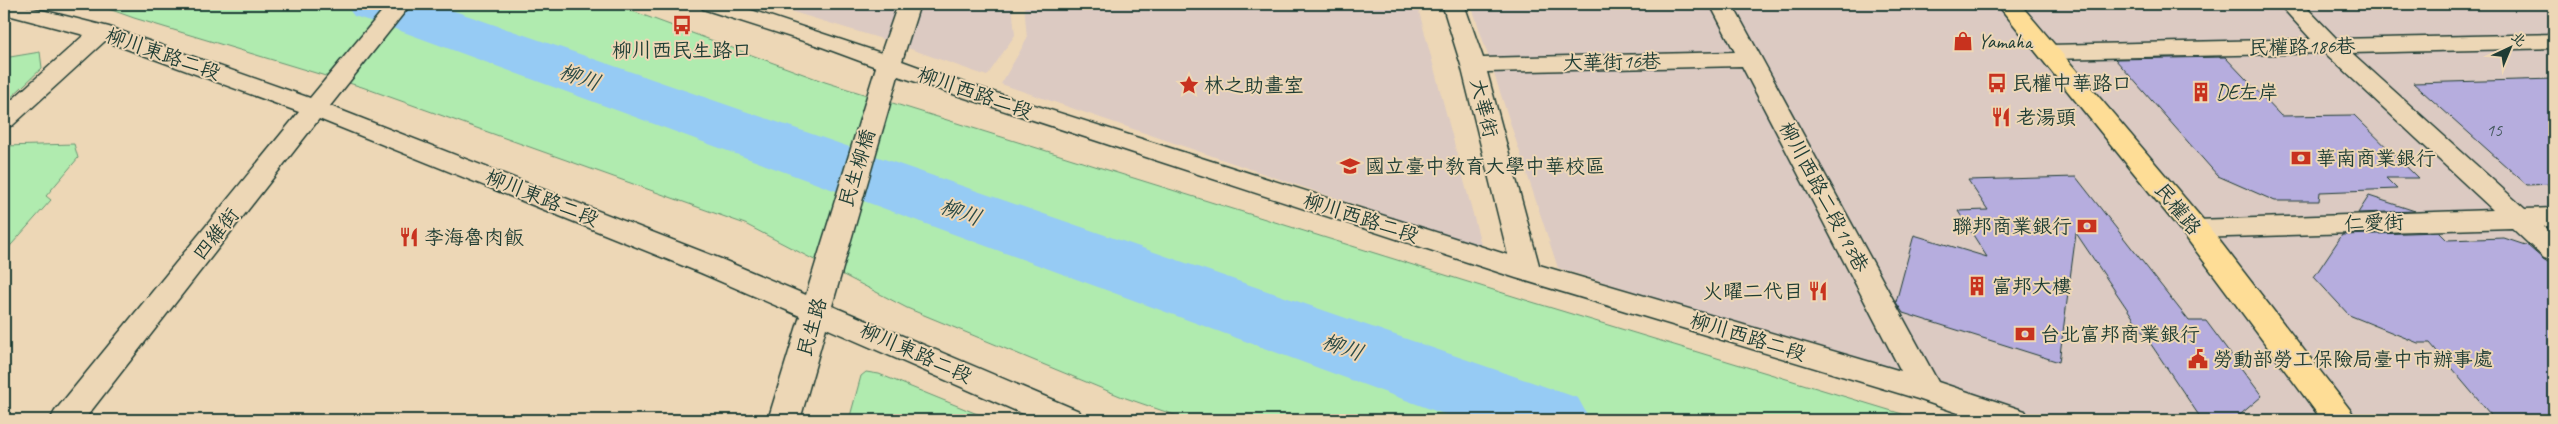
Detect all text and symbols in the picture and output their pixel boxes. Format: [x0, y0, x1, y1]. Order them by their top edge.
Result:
bus stop icon: 柳川西民生路口 [671, 14, 693, 36]
north arrow [2486, 22, 2536, 72]
street label: 柳川東路二段 [102, 23, 224, 85]
text: 北 [2508, 28, 2530, 50]
place label: Yamaha [1978, 29, 2034, 54]
shop icon: Yamaha [1952, 30, 1974, 52]
street label: 民權路186巷 [2248, 34, 2357, 60]
place label: 柳川西民生路口 [612, 38, 752, 63]
street label: 大華街16巷 [1563, 49, 1662, 75]
water label: 柳川 [556, 58, 605, 97]
street label: 柳川西路二段 [914, 62, 1036, 124]
place label: 民權中華路口 [2012, 71, 2132, 96]
bus stop icon: 民權中華路口 [1986, 72, 2008, 94]
place label: 林之助畫室 [1204, 73, 1304, 98]
place icon: 林之助畫室 [1178, 74, 1200, 96]
street label: 大華街 [1465, 76, 1503, 140]
place label: DE左岸 [2216, 80, 2278, 105]
building icon: DE左岸 [2190, 81, 2212, 103]
place label: 老湯頭 [2016, 105, 2076, 130]
restaurant icon: 老湯頭 [1990, 106, 2012, 128]
street label: 柳川西路二段193巷 [1774, 117, 1875, 277]
house number: 15 [2486, 119, 2503, 141]
street label: 民生柳橋 [833, 126, 881, 210]
place label: 華南商業銀行 [2316, 146, 2436, 171]
bank icon: 華南商業銀行 [2290, 147, 2312, 169]
place label: 國立臺中教育大學中華校區 [1365, 154, 1605, 179]
school or university icon: 國立臺中教育大學中華校區 [1339, 155, 1361, 177]
street label: 柳川東路二段 [482, 164, 602, 232]
street label: 民權路 [2149, 178, 2207, 241]
street label: 柳川西路二段 [1300, 188, 1422, 248]
water label: 柳川 [937, 193, 986, 232]
street label: 四維街 [187, 203, 245, 265]
street label: 仁愛街 [2344, 209, 2404, 237]
place label: 聯邦商業銀行 [1952, 214, 2072, 239]
bank icon: 聯邦商業銀行 [2076, 215, 2098, 237]
place label: 李海魯肉飯 [424, 225, 524, 250]
restaurant icon: 李海魯肉飯 [398, 226, 420, 248]
place label: 富邦大樓 [1992, 274, 2072, 299]
building icon: 富邦大樓 [1966, 275, 1988, 297]
place label: 火曜二代目 [1703, 279, 1803, 304]
restaurant icon: 火曜二代目 [1807, 280, 1829, 302]
street label: 民生路 [792, 294, 833, 359]
street label: 柳川西路二段 [1687, 308, 1809, 366]
street label: 柳川東路二段 [856, 317, 976, 389]
place label: 台北富邦商業銀行 [2040, 322, 2200, 347]
bank icon: 台北富邦商業銀行 [2014, 323, 2036, 345]
water label: 柳川 [1319, 328, 1368, 367]
place label: 勞動部勞工保險局臺中市辦事處 [2213, 347, 2493, 372]
public building icon: 勞動部勞工保險局臺中市辦事處 [2187, 348, 2209, 370]

